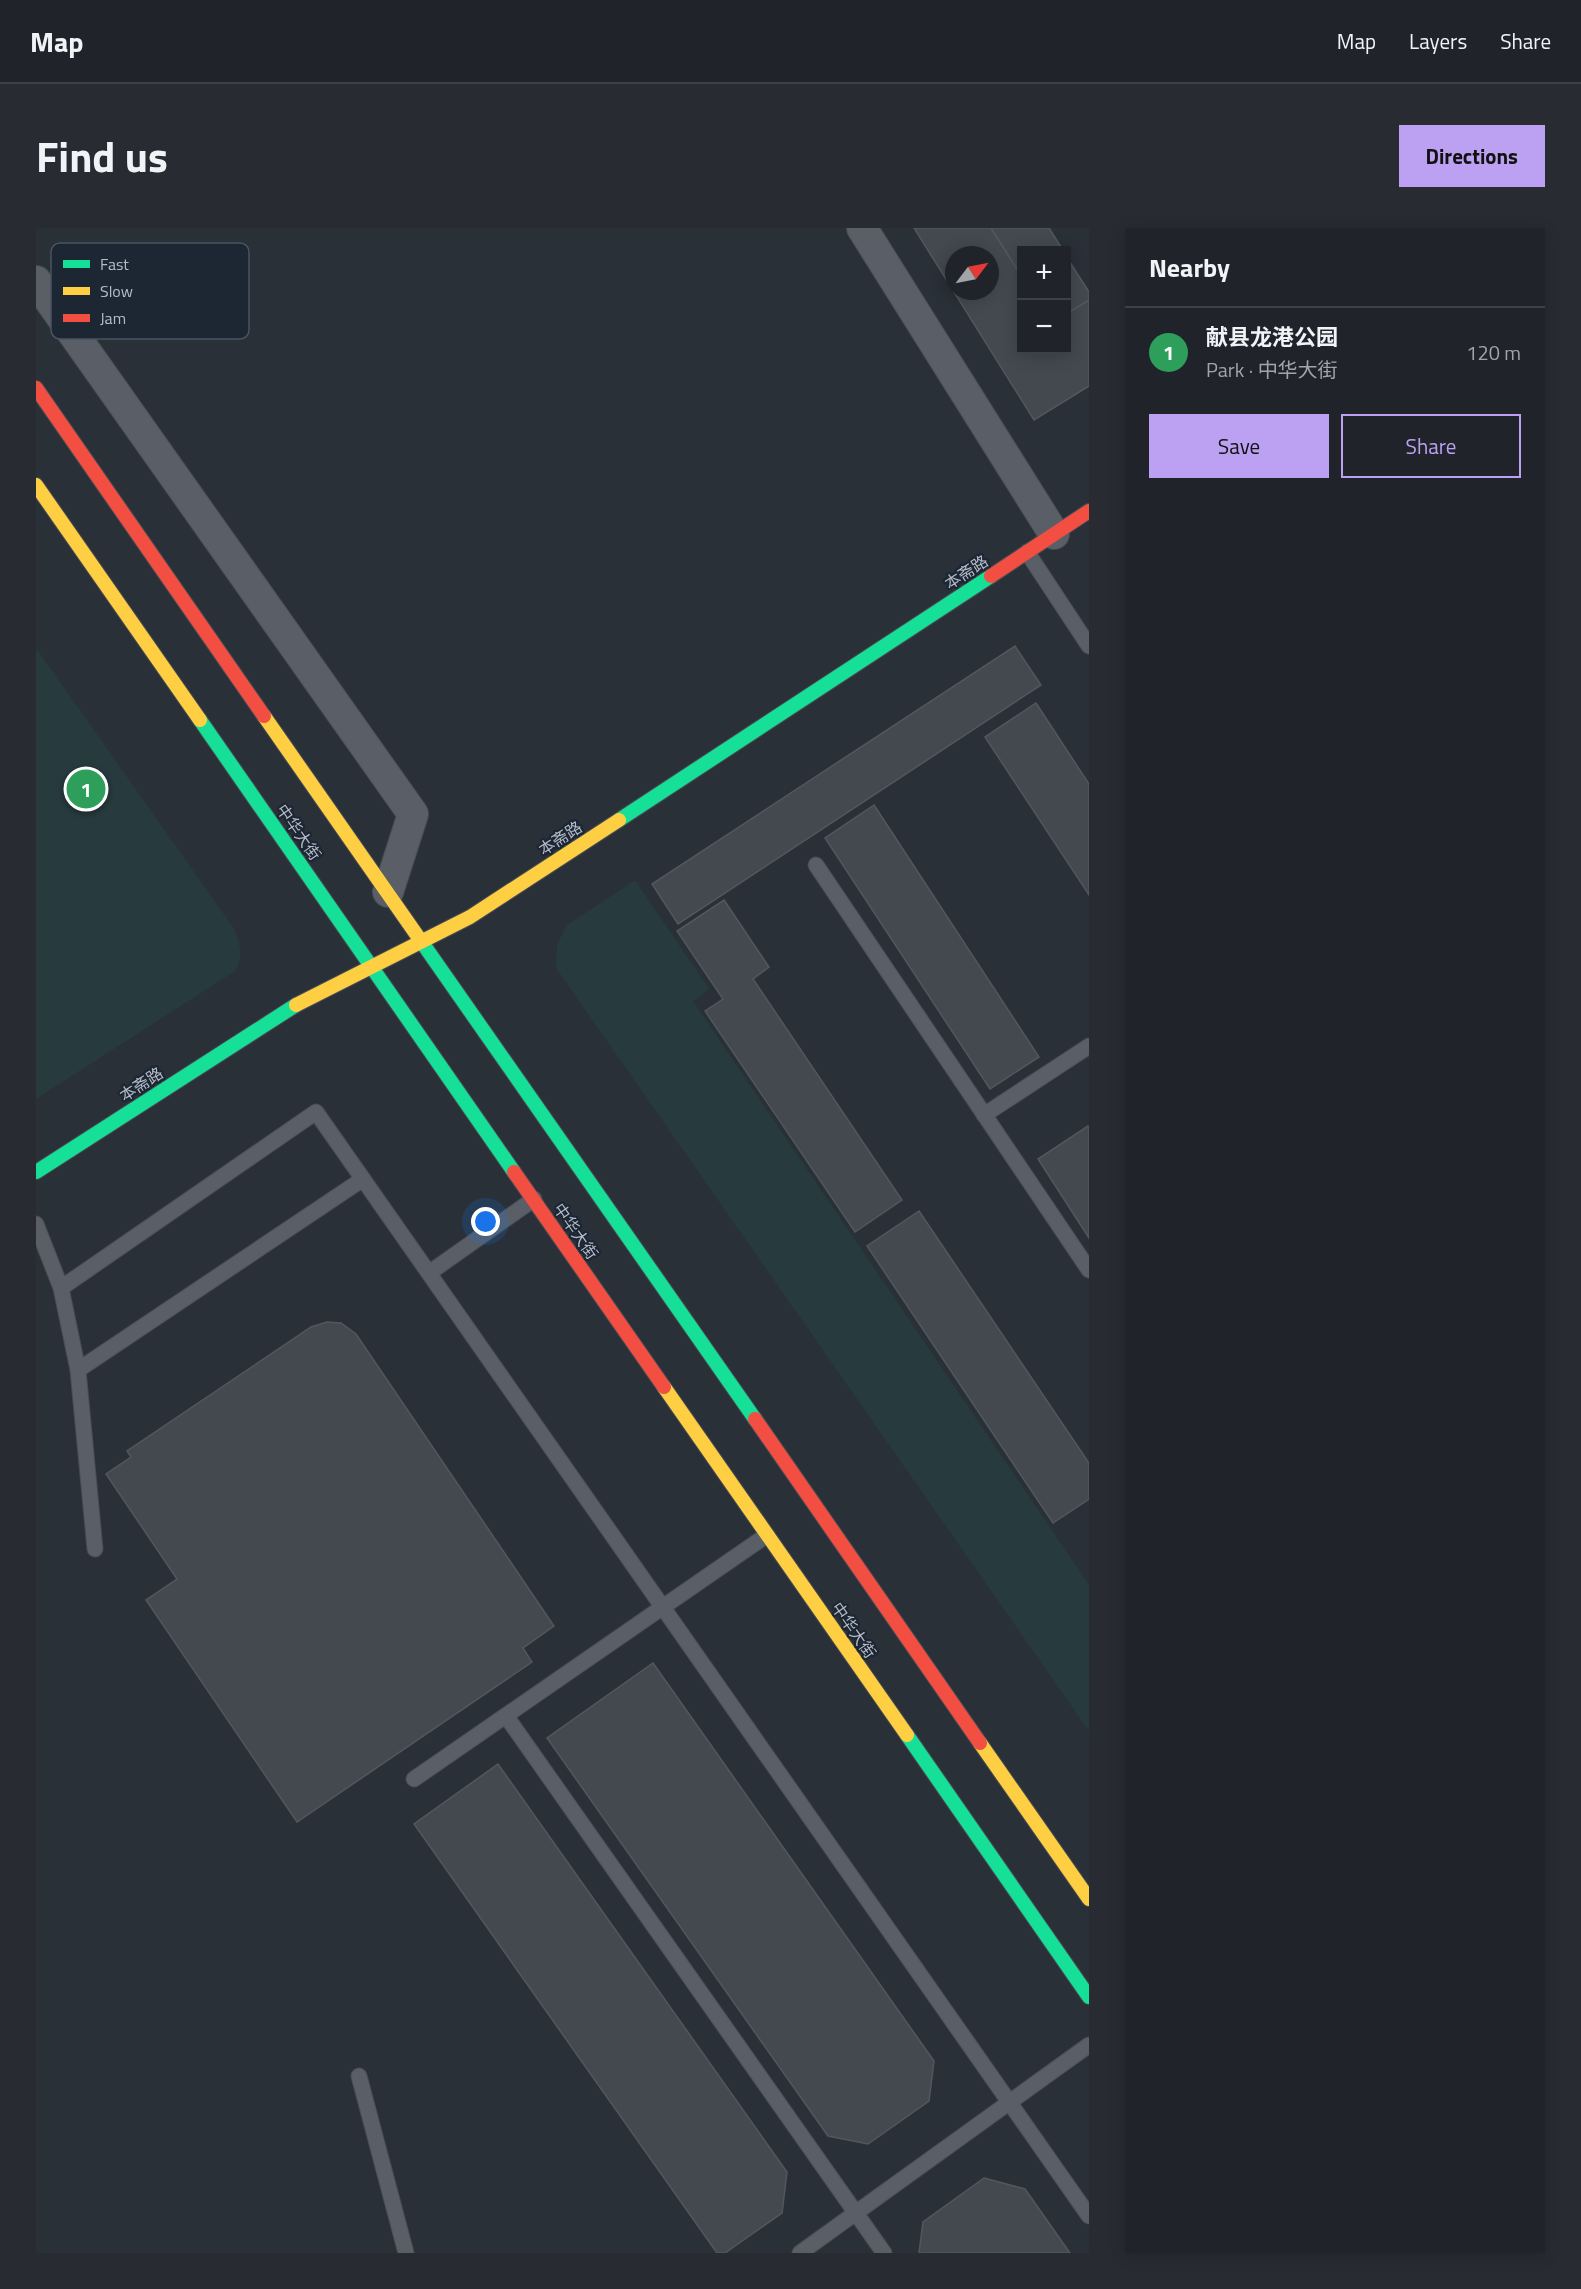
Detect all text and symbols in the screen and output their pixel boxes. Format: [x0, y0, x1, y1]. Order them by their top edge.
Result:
text: Map [30, 20, 84, 63]
text: Map [1337, 25, 1376, 57]
text: Layers [1409, 25, 1467, 57]
text: Share [1500, 25, 1551, 57]
text: Find us [36, 124, 168, 188]
button: Directions [1399, 125, 1545, 187]
legend [51, 243, 249, 339]
north arrow [945, 246, 999, 300]
map controls [1017, 246, 1071, 354]
button: + [1017, 246, 1071, 300]
text: Nearby [1149, 248, 1230, 287]
text: Fast [100, 252, 129, 276]
text: Slow [100, 279, 133, 303]
button: − [1017, 300, 1071, 354]
text: Jam [100, 306, 126, 330]
text: 献县龙港公园 [1206, 320, 1338, 354]
text: 1 [1163, 337, 1174, 368]
text: 120 m [1466, 337, 1521, 368]
text: Park · 中华大街 [1206, 354, 1337, 385]
button: Save [1149, 414, 1329, 478]
button: Share [1341, 414, 1521, 478]
street label: 本斋路 [939, 549, 993, 595]
pin: 1 [67, 766, 106, 812]
street label: 中华大街 [271, 799, 327, 865]
street label: 本斋路 [533, 815, 587, 861]
street label: 本斋路 [114, 1061, 168, 1107]
street label: 中华大街 [548, 1198, 604, 1264]
your location [471, 1207, 500, 1236]
street label: 中华大街 [826, 1597, 882, 1663]

